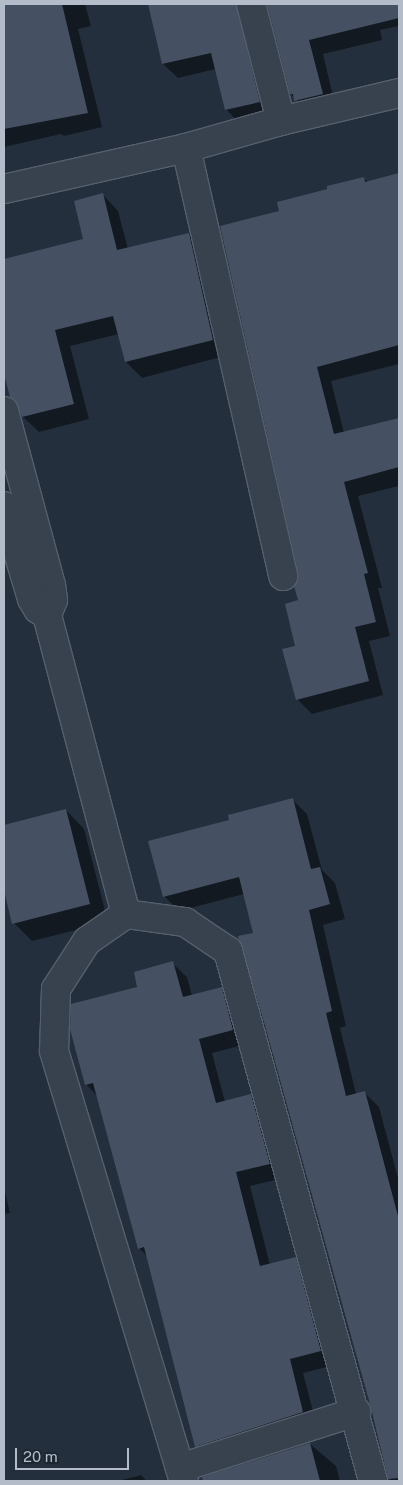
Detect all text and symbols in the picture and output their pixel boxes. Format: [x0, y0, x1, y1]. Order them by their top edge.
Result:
scale bar [18, 1438, 131, 1470]
text: 20 m [23, 1448, 58, 1465]

